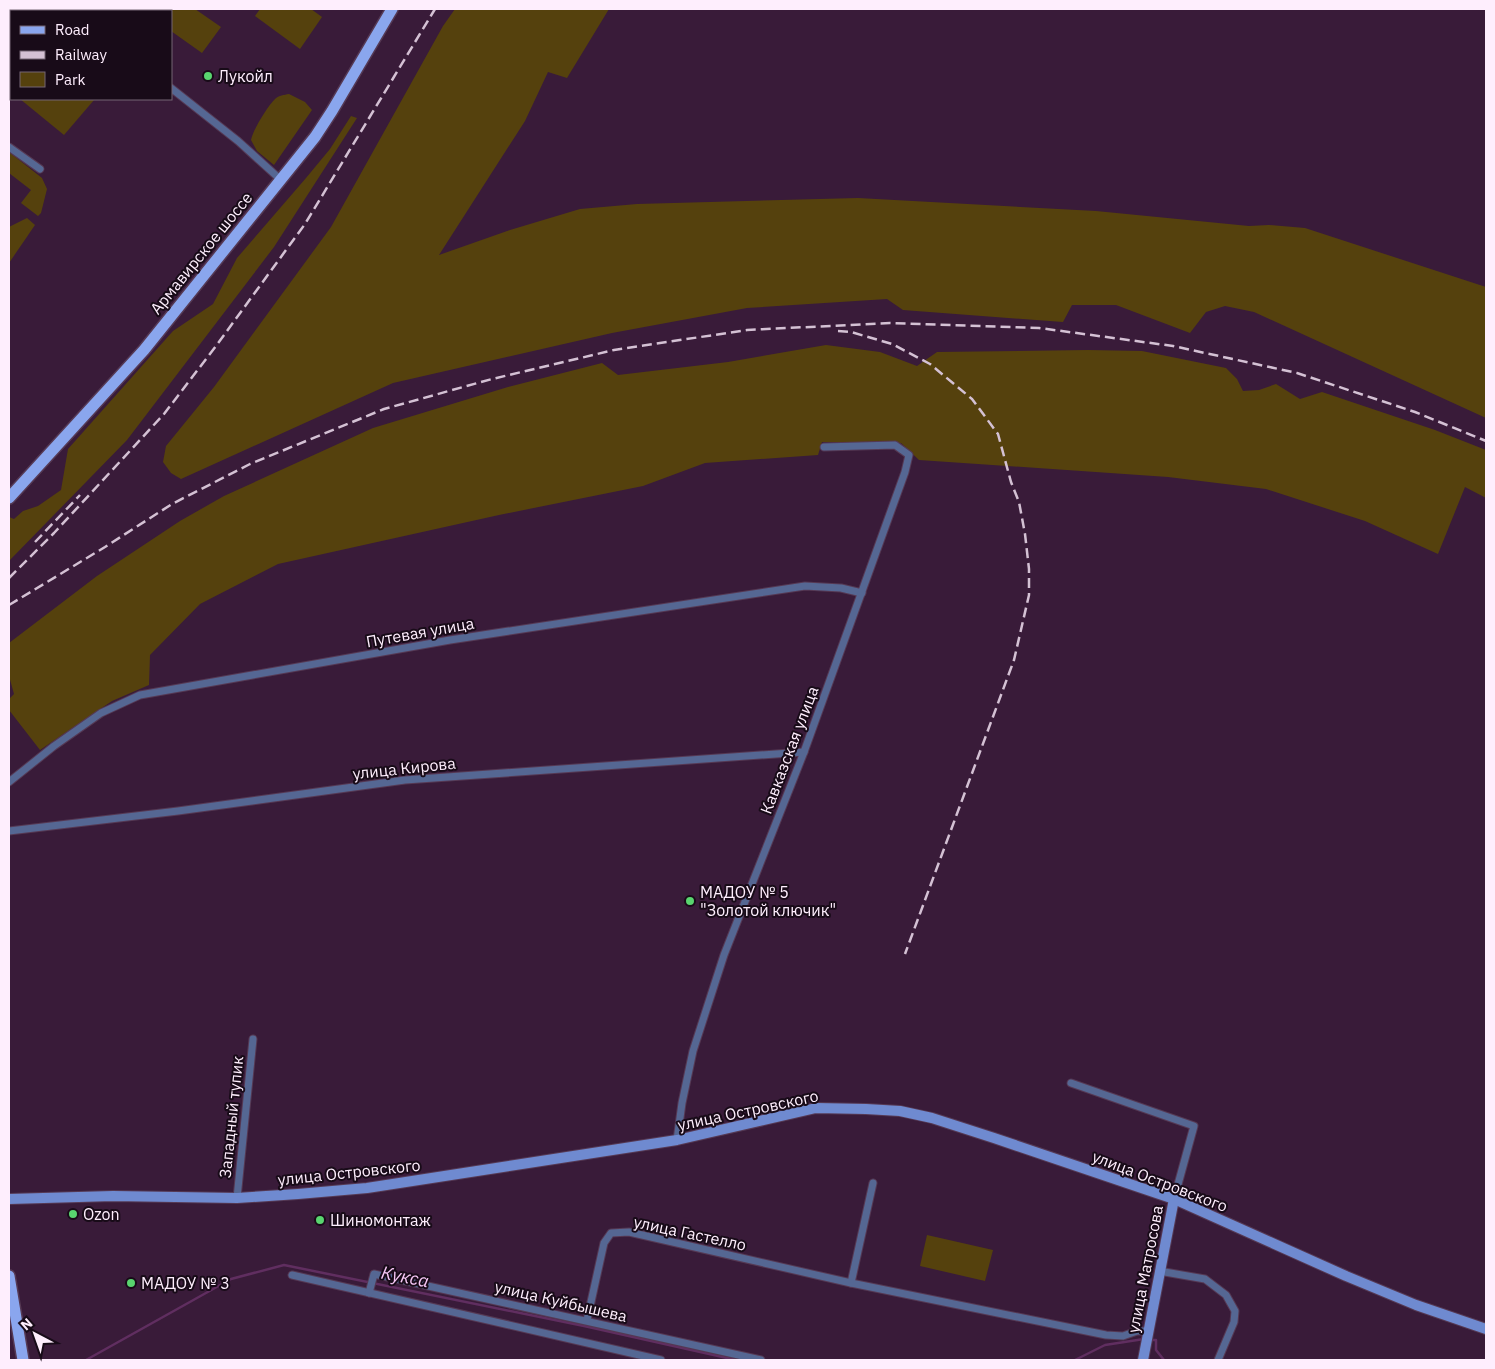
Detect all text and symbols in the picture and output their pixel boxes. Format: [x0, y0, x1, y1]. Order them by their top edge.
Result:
legend [10, 10, 172, 100]
text: Road [55, 20, 90, 39]
text: Railway [55, 45, 108, 64]
place label: Лукойл [218, 66, 273, 86]
text: Park [55, 70, 85, 89]
marker: Лукойл [202, 70, 214, 82]
street label: Армавирское шоссе [146, 188, 257, 318]
street label: Путевая улица [364, 613, 476, 651]
street label: Кавказская улица [755, 683, 823, 817]
street label: улица Кирова [351, 753, 457, 783]
place label: МАДОУ № 5 "Золотой ключик" [700, 882, 836, 920]
marker: МАДОУ № 5 "Золотой ключик" [684, 895, 696, 907]
street label: Западный тупик [215, 1055, 247, 1179]
street label: улица Островского [676, 1085, 820, 1135]
street label: улица Островского [1089, 1146, 1231, 1216]
street label: улица Островского [277, 1155, 421, 1189]
street label: улица Матросова [1123, 1203, 1167, 1334]
place label: Ozon [83, 1204, 120, 1224]
marker: Ozon [67, 1208, 79, 1220]
place label: Шиномонтаж [330, 1210, 431, 1230]
street label: улица Гастелло [632, 1211, 748, 1255]
marker: Шиномонтаж [314, 1214, 326, 1226]
water label: Кукса [379, 1261, 431, 1292]
place label: МАДОУ № 3 [141, 1273, 230, 1293]
street label: улица Куйбышева [493, 1276, 630, 1326]
marker: МАДОУ № 3 [125, 1277, 137, 1289]
north arrow [10, 1309, 60, 1359]
text: N [17, 1314, 36, 1334]

